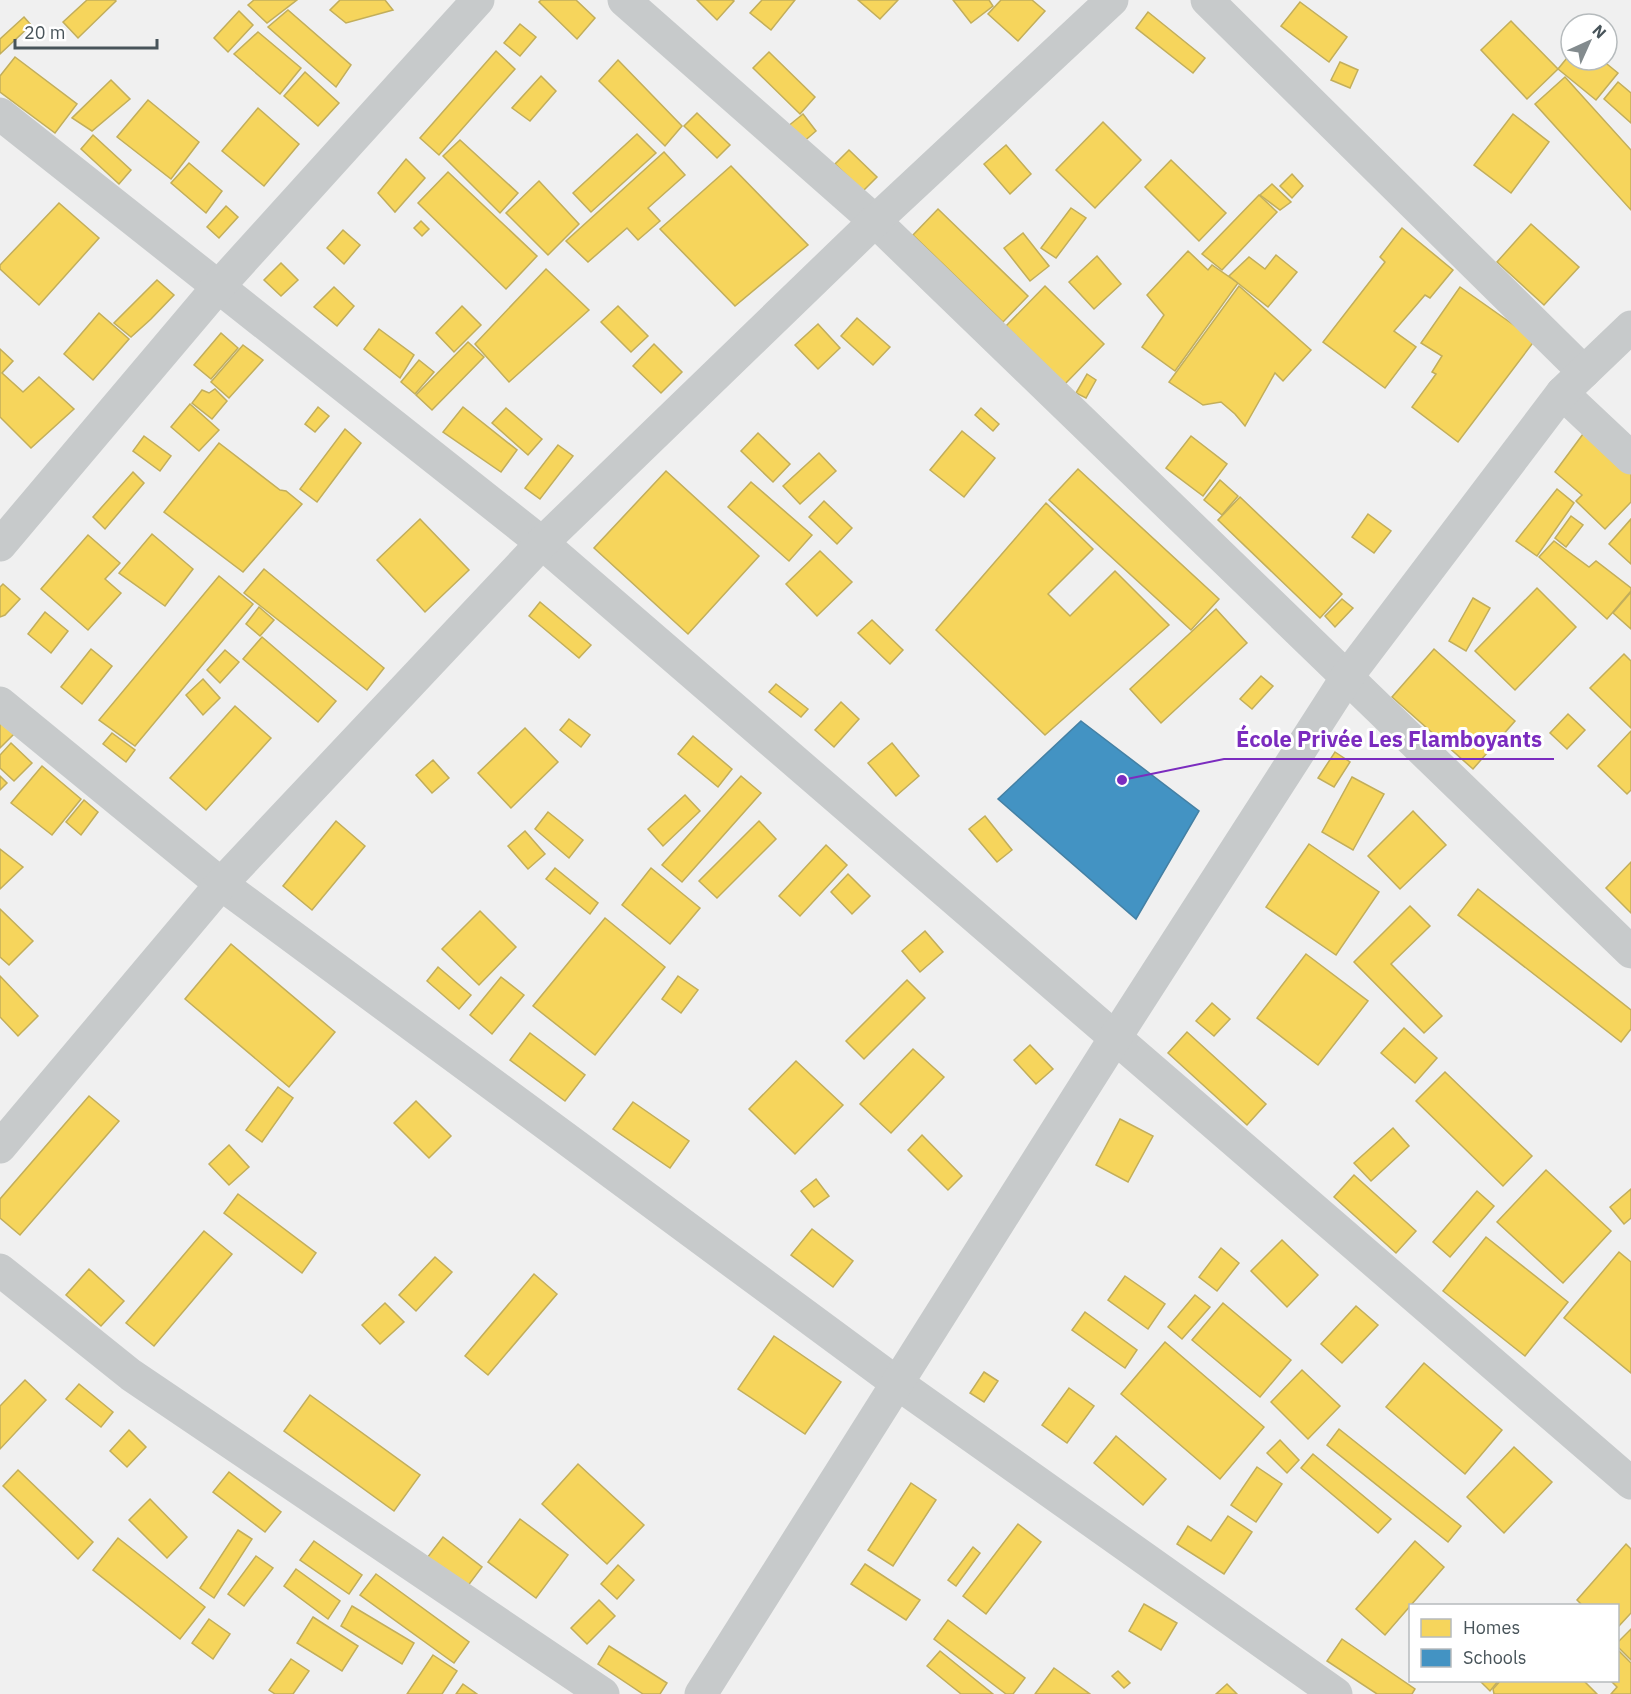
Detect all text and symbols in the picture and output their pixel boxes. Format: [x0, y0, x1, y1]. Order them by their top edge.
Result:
scale bar [15, 12, 158, 50]
north arrow [1559, 12, 1619, 72]
text: N [1588, 20, 1611, 43]
text: 20 m [24, 21, 66, 44]
callout: École Privée Les Flamboyants [1224, 719, 1554, 759]
text: École Privée Les Flamboyants [1236, 724, 1542, 753]
legend [1409, 1604, 1619, 1682]
text: Homes [1463, 1616, 1520, 1639]
text: Schools [1463, 1646, 1527, 1669]

